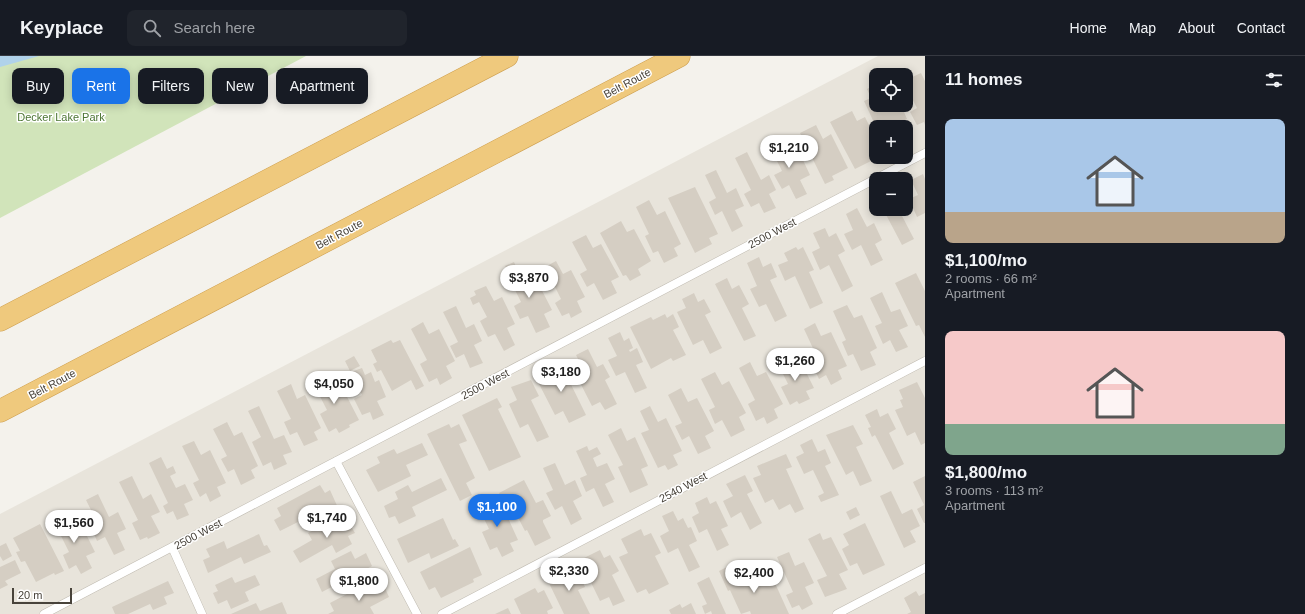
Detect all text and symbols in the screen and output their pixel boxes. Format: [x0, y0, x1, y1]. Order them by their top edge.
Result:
search box [127, 10, 407, 46]
text: Keyplace [20, 17, 103, 38]
icon: search [141, 17, 163, 39]
text: Search here [173, 19, 255, 36]
text: Home [1070, 20, 1107, 36]
text: Map [1129, 20, 1156, 36]
text: About [1178, 20, 1215, 36]
text: Contact [1237, 20, 1285, 36]
street label: Belt Route [602, 66, 652, 100]
chip: Buy [12, 68, 64, 104]
chip: Rent [72, 68, 130, 104]
chip: Filters [138, 68, 204, 104]
chip: New [212, 68, 268, 104]
chip: Apartment [276, 68, 368, 104]
map controls [869, 68, 913, 216]
button: locate [869, 68, 913, 112]
icon: filters [1263, 69, 1285, 91]
text: 11 homes [945, 70, 1023, 89]
park label: Decker Lake Park [17, 111, 105, 123]
button: + [869, 120, 913, 164]
pin: $1,210 [756, 135, 822, 169]
text: $1,210 [769, 140, 809, 155]
icon: home [1079, 145, 1151, 217]
button: − [869, 172, 913, 216]
street label: 2500 West [746, 215, 798, 251]
street label: Belt Route [314, 217, 364, 251]
text: $1,100/mo [945, 251, 1027, 270]
pin: $3,870 [496, 265, 562, 299]
text: $3,870 [509, 270, 549, 285]
text: 2 rooms · 66 m² [945, 271, 1037, 286]
text: Apartment [945, 286, 1005, 301]
pin: $1,260 [762, 348, 828, 382]
text: $1,260 [775, 353, 815, 368]
icon: home [1079, 357, 1151, 429]
pin: $3,180 [528, 359, 594, 393]
text: $3,180 [541, 364, 581, 379]
street label: 2500 West [459, 366, 511, 402]
street label: Belt Route [27, 367, 77, 401]
pin: $4,050 [301, 371, 367, 405]
text: $4,050 [314, 376, 354, 391]
text: $1,800/mo [945, 463, 1027, 482]
street label: 2540 West [657, 469, 709, 505]
text: 3 rooms · 113 m² [945, 483, 1043, 498]
pin: $1,100 [464, 494, 530, 528]
text: Apartment [945, 498, 1005, 513]
text: $1,100 [477, 499, 517, 514]
pin: $1,740 [294, 505, 360, 539]
pin: $1,560 [41, 510, 107, 544]
text: $1,740 [307, 510, 347, 525]
text: $1,560 [54, 515, 94, 530]
street label: 2500 West [172, 516, 224, 552]
pin: $2,330 [536, 558, 602, 592]
pin: $2,400 [721, 560, 787, 594]
text: $2,330 [549, 563, 589, 578]
text: $2,400 [734, 565, 774, 580]
pin: $1,800 [326, 568, 392, 602]
text: $1,800 [339, 573, 379, 588]
scale bar [12, 586, 72, 605]
text: 20 m [18, 589, 42, 601]

